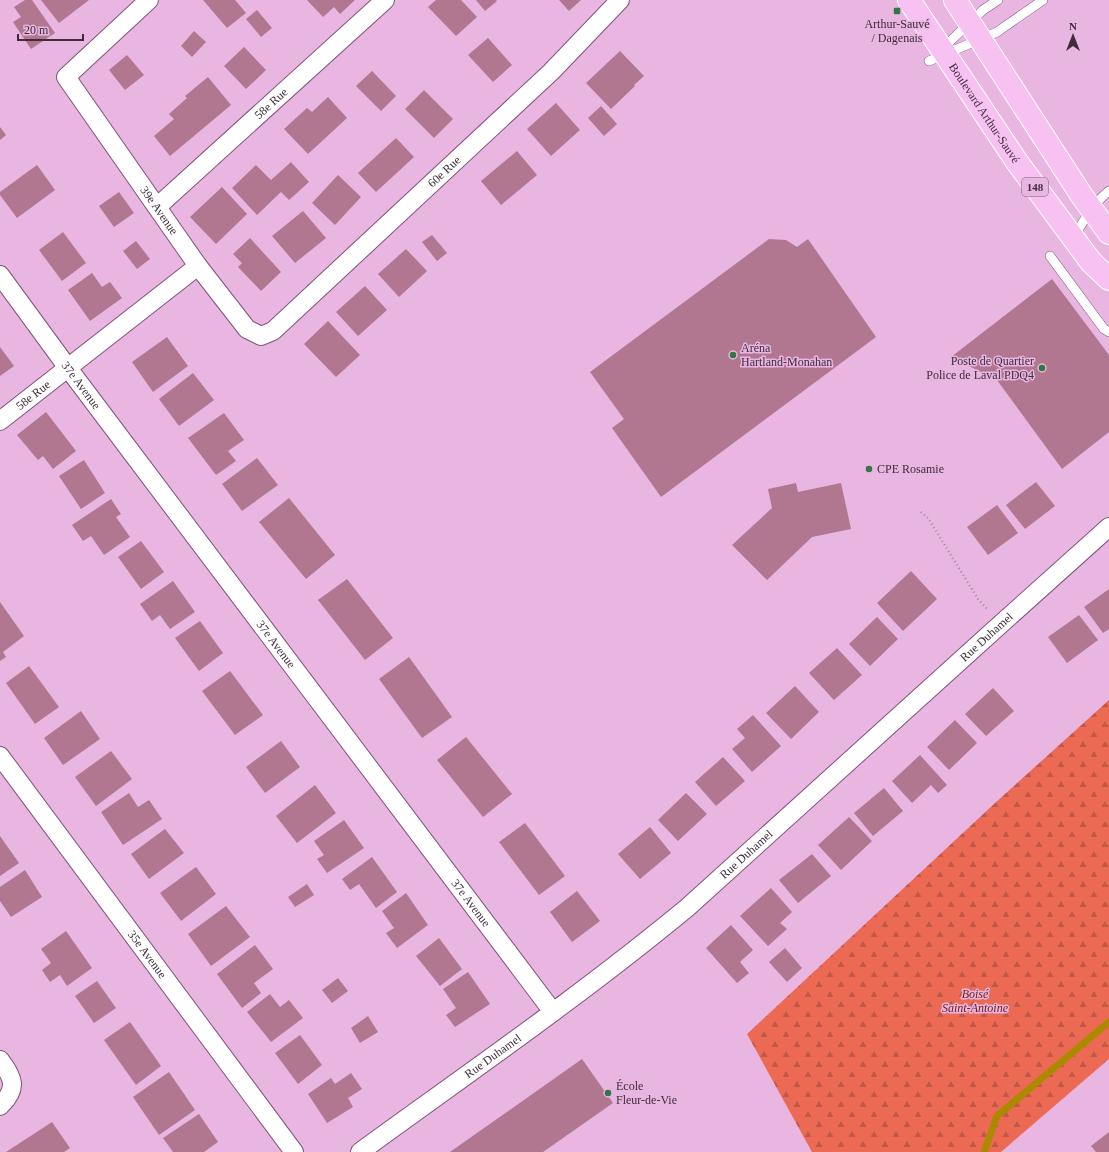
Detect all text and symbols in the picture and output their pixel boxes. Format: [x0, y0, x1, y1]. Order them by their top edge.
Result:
marker: Arthur-Sauvé / Dagenais [892, 6, 902, 16]
scale bar [18, 16, 83, 42]
north arrow [1053, 16, 1093, 56]
place label: Arthur-Sauvé / Dagenais [864, 17, 930, 45]
text: N [1069, 20, 1077, 32]
text: 20 m [24, 23, 49, 37]
street label: Boulevard Arthur-Sauvé [946, 60, 1023, 166]
street label: 58e Rue [252, 85, 290, 122]
street label: 60e Rue [425, 153, 463, 190]
road number: 148 [1022, 178, 1048, 196]
street label: 39e Avenue [137, 183, 181, 237]
place label: Aréna Hartland-Monahan [741, 341, 832, 369]
marker: Aréna Hartland-Monahan [728, 350, 738, 360]
place label: Poste de Quartier Police de Laval PDQ4 [926, 354, 1034, 382]
street label: 37e Avenue [59, 359, 104, 412]
marker: Poste de Quartier Police de Laval PDQ4 [1037, 363, 1047, 373]
street label: 58e Rue [13, 377, 53, 413]
place label: CPE Rosamie [877, 462, 944, 476]
marker: CPE Rosamie [864, 464, 874, 474]
street label: Rue Duhamel [957, 609, 1016, 664]
street label: 37e Avenue [254, 618, 298, 671]
street label: Rue Duhamel [717, 826, 776, 882]
street label: 37e Avenue [448, 876, 493, 930]
street label: 35e Avenue [125, 928, 170, 981]
park label: Boisé Saint-Antoine [942, 987, 1009, 1015]
street label: Rue Duhamel [462, 1031, 524, 1081]
place label: École Fleur-de-Vie [616, 1079, 677, 1107]
marker: École Fleur-de-Vie [603, 1088, 613, 1098]

